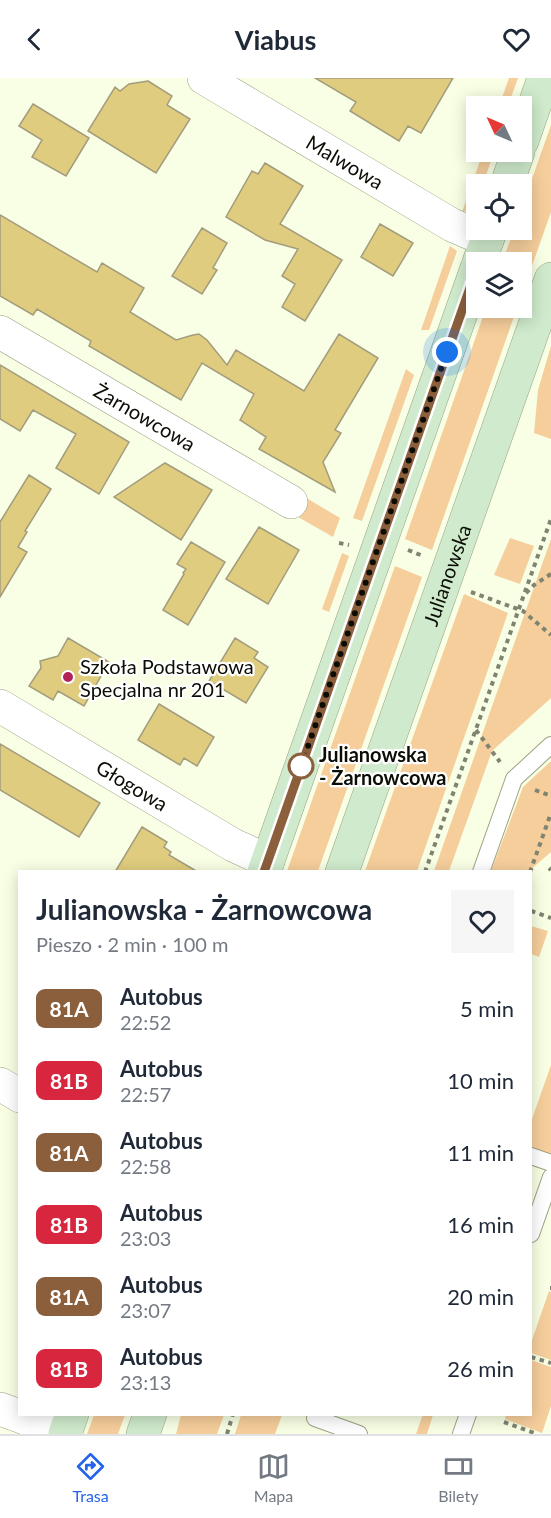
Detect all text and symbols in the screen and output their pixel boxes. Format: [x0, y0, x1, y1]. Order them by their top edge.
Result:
icon: back [18, 23, 51, 56]
text: Viabus [235, 23, 316, 56]
icon: heart [500, 23, 533, 56]
north arrow [466, 96, 532, 162]
map controls [466, 96, 532, 318]
street label: Malwowa [302, 130, 388, 194]
button: locate [466, 174, 532, 240]
button: layers [466, 252, 532, 318]
your location [432, 337, 462, 367]
street label: Żarnowcowa [90, 378, 200, 456]
street label: Julianowska [418, 521, 476, 629]
place label: Szkoła Podstawowa Specjalna nr 201 [80, 654, 254, 701]
marker: Szkoła Podstawowa Specjalna nr 201 [61, 670, 75, 684]
place label: Julianowska - Żarnowcowa [319, 742, 446, 789]
marker: Julianowska - Żarnowcowa [288, 753, 314, 779]
street label: Głogowa [92, 754, 172, 815]
button: heart [451, 890, 514, 953]
text: Julianowska - Żarnowcowa [36, 892, 372, 926]
text: Pieszo · 2 min · 100 m [36, 932, 229, 956]
text: Autobus [120, 983, 203, 1010]
text: 5 min [460, 995, 514, 1022]
text: 81A [50, 996, 88, 1021]
text: 22:52 [120, 1010, 171, 1034]
text: Autobus [120, 1055, 203, 1082]
text: 10 min [447, 1067, 514, 1094]
text: 81B [50, 1068, 88, 1093]
text: 22:57 [120, 1082, 171, 1106]
text: Autobus [120, 1127, 203, 1154]
text: 11 min [447, 1139, 514, 1166]
text: 81A [50, 1140, 88, 1165]
text: 22:58 [120, 1154, 171, 1178]
text: Autobus [120, 1199, 203, 1226]
text: 16 min [447, 1211, 514, 1238]
text: 81B [50, 1212, 88, 1237]
text: 23:03 [120, 1226, 171, 1250]
text: Autobus [120, 1271, 203, 1298]
text: 20 min [447, 1283, 514, 1310]
text: 81A [50, 1284, 88, 1309]
text: 23:07 [120, 1298, 171, 1322]
text: Autobus [120, 1343, 203, 1370]
text: 26 min [447, 1355, 514, 1382]
text: 81B [50, 1356, 88, 1381]
text: 23:13 [120, 1370, 171, 1394]
tab: Trasa [73, 1450, 109, 1505]
tab: Mapa [254, 1450, 293, 1505]
tab: Bilety [438, 1450, 478, 1505]

